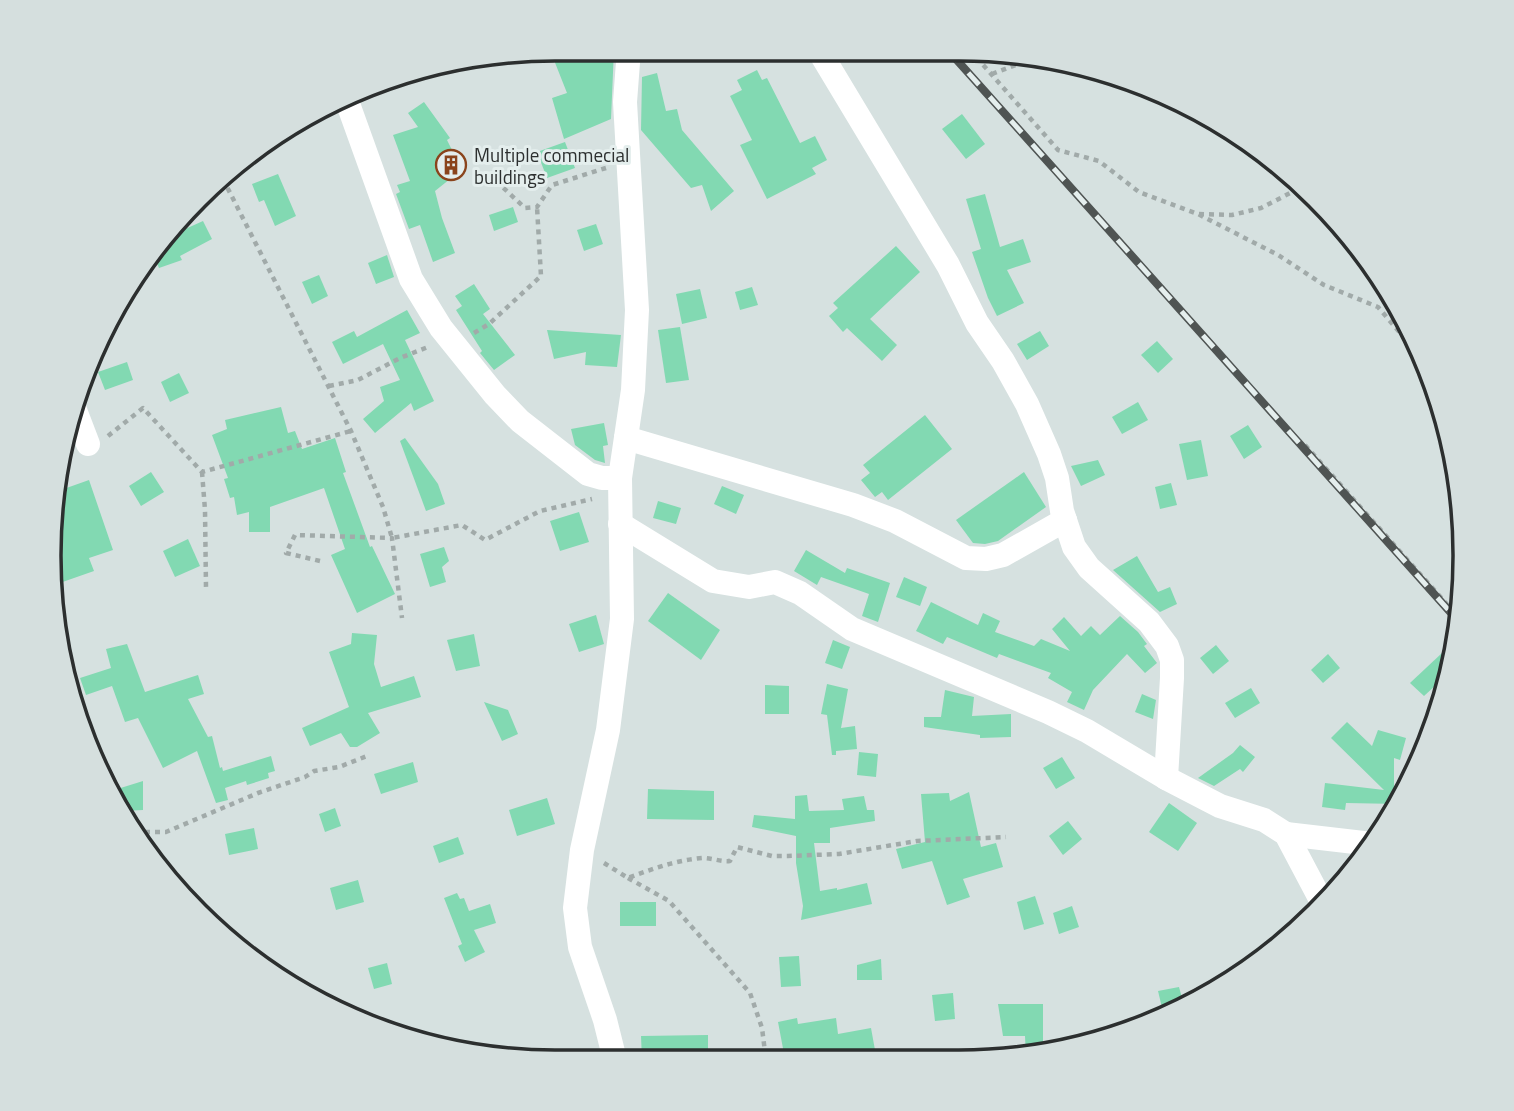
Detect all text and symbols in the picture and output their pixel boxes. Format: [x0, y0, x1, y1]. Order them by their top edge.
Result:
place label: Multiple commecial buildings [474, 140, 629, 191]
building icon: Multiple commecial buildings [434, 148, 468, 182]

